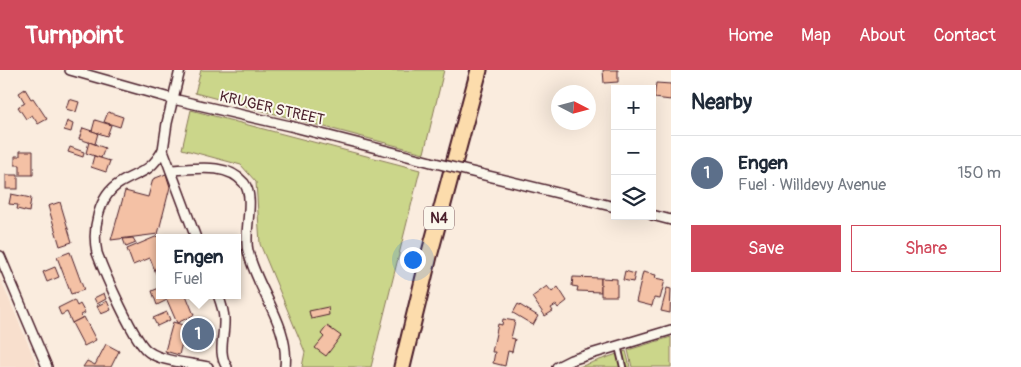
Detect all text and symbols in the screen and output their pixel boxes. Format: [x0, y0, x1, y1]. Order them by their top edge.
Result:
text: Turnpoint [25, 21, 123, 50]
text: Home [728, 24, 773, 47]
text: Map [801, 24, 831, 47]
text: About [859, 24, 905, 47]
text: Contact [933, 24, 996, 47]
north arrow [551, 85, 596, 130]
map controls [611, 85, 656, 220]
button: + [611, 85, 656, 130]
street label: KRUGER STREET [218, 87, 326, 130]
text: Nearby [691, 89, 752, 116]
button: − [611, 130, 656, 175]
text: Engen [738, 151, 788, 175]
text: 1 [704, 163, 710, 183]
text: 150 m [957, 163, 1001, 183]
button: layers [611, 175, 656, 220]
text: Fuel · Willdevy Avenue [738, 175, 886, 195]
road number: N4 [424, 206, 454, 230]
button: Save [691, 225, 841, 272]
button: Share [851, 225, 1001, 272]
popup [156, 234, 241, 299]
text: Engen [174, 245, 223, 269]
your location [400, 247, 426, 273]
text: Fuel [174, 269, 203, 289]
pin: 1 [182, 315, 214, 353]

